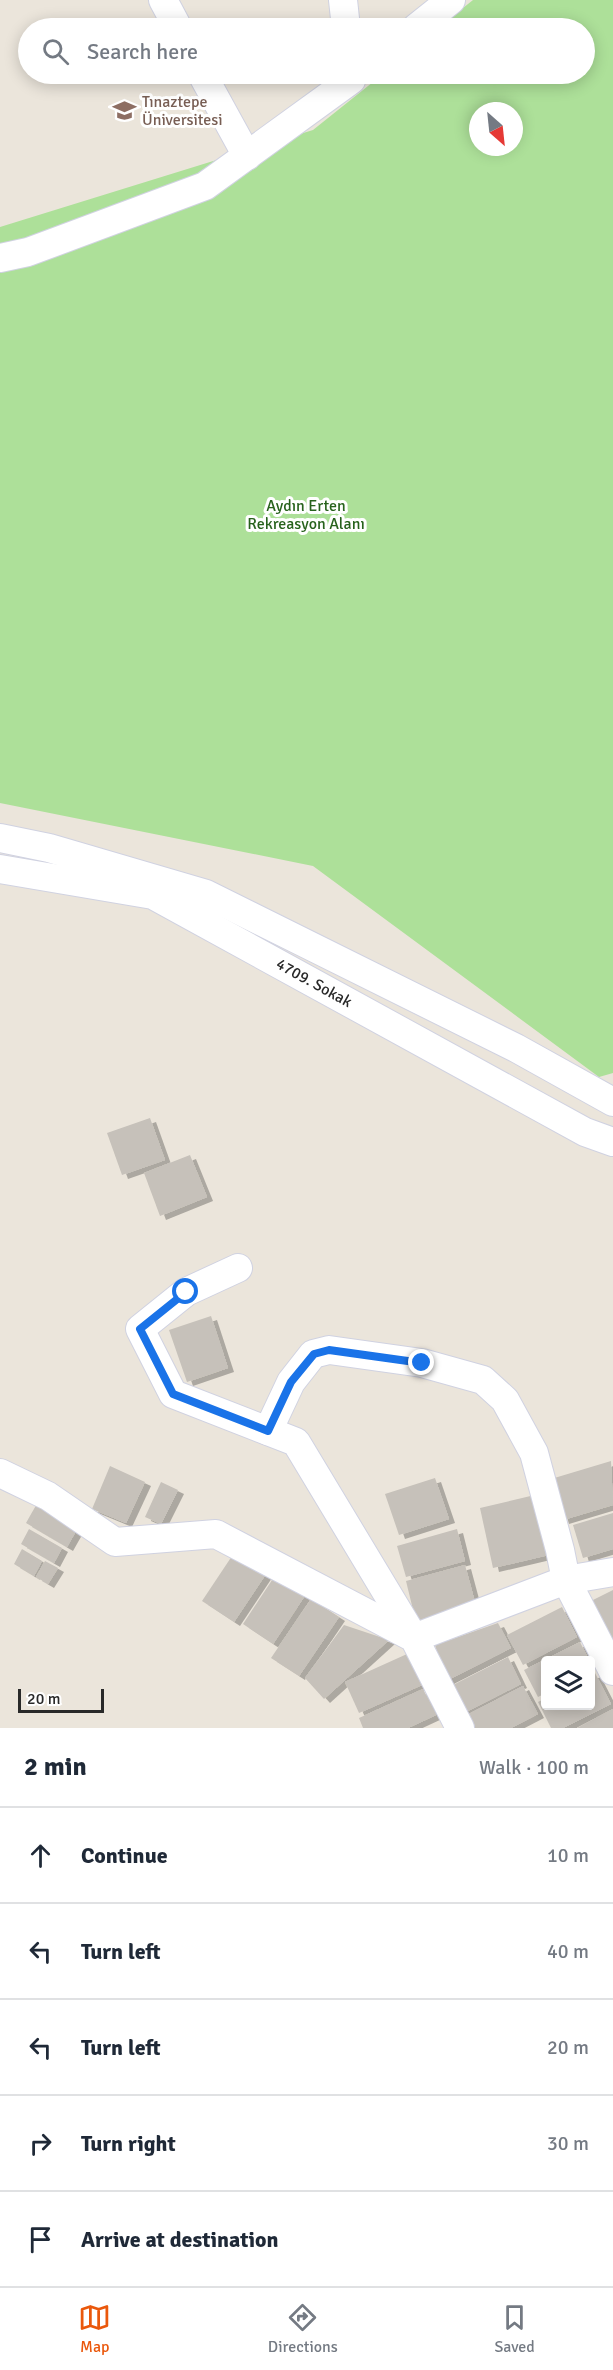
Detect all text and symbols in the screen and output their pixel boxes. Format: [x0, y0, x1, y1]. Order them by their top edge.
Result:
search box [18, 18, 595, 84]
icon: search [39, 35, 72, 68]
text: Search here [87, 38, 198, 65]
place label: Tınaztepe Üniversitesi [142, 92, 223, 130]
school or university icon: Tınaztepe Üniversitesi [111, 98, 137, 124]
north arrow [469, 102, 523, 156]
park label: Aydın Erten Rekreasyon Alanı [247, 496, 365, 534]
street label: 4709. Sokak [273, 954, 355, 1012]
route start [172, 1278, 198, 1304]
route end [408, 1349, 434, 1375]
map controls [541, 1656, 595, 1710]
button: layers [541, 1656, 595, 1710]
scale bar [18, 1686, 104, 1714]
text: 20 m [27, 1689, 61, 1709]
text: 2 min [24, 1751, 87, 1783]
text: Walk · 100 m [479, 1755, 589, 1780]
icon: ahead [24, 1839, 57, 1872]
text: Continue [81, 1842, 168, 1869]
text: 10 m [547, 1843, 589, 1868]
icon: left [24, 1935, 57, 1968]
text: Turn left [81, 1938, 161, 1965]
text: 40 m [547, 1939, 589, 1964]
icon: left [24, 2031, 57, 2064]
text: Turn left [81, 2034, 161, 2061]
text: 20 m [547, 2035, 589, 2060]
icon: right [24, 2127, 57, 2160]
text: Turn right [81, 2130, 176, 2157]
text: 30 m [547, 2131, 589, 2156]
icon: arrive [24, 2223, 57, 2256]
text: Arrive at destination [81, 2226, 278, 2253]
tab: Map [78, 2301, 111, 2357]
tab: Directions [268, 2301, 338, 2357]
tab: Saved [494, 2301, 535, 2357]

